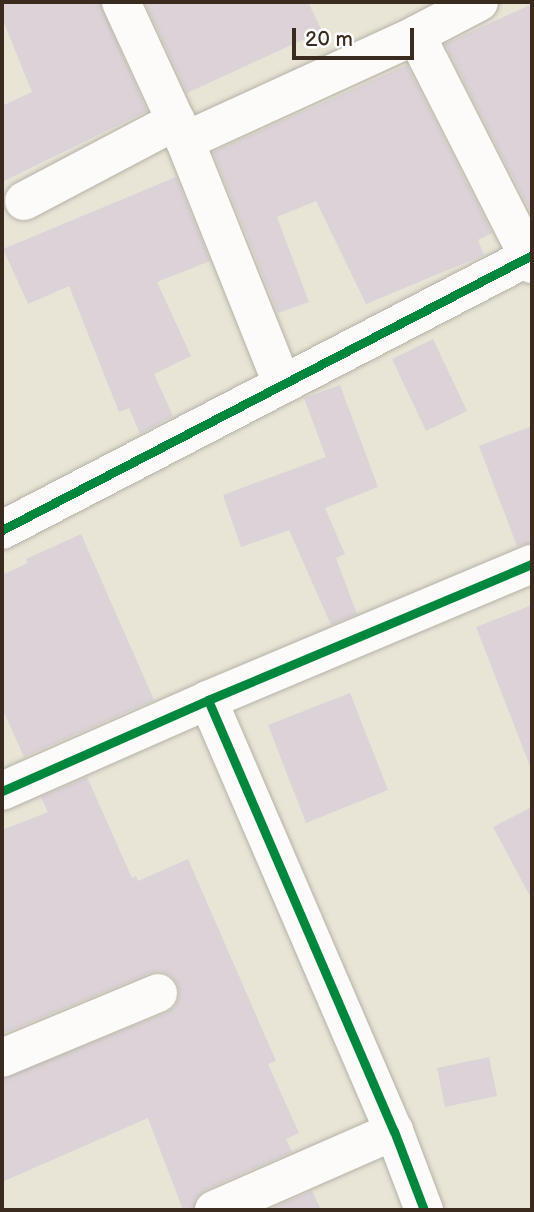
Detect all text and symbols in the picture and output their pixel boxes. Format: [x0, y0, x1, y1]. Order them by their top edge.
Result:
scale bar [296, 14, 419, 58]
text: 20 m [305, 27, 353, 52]

